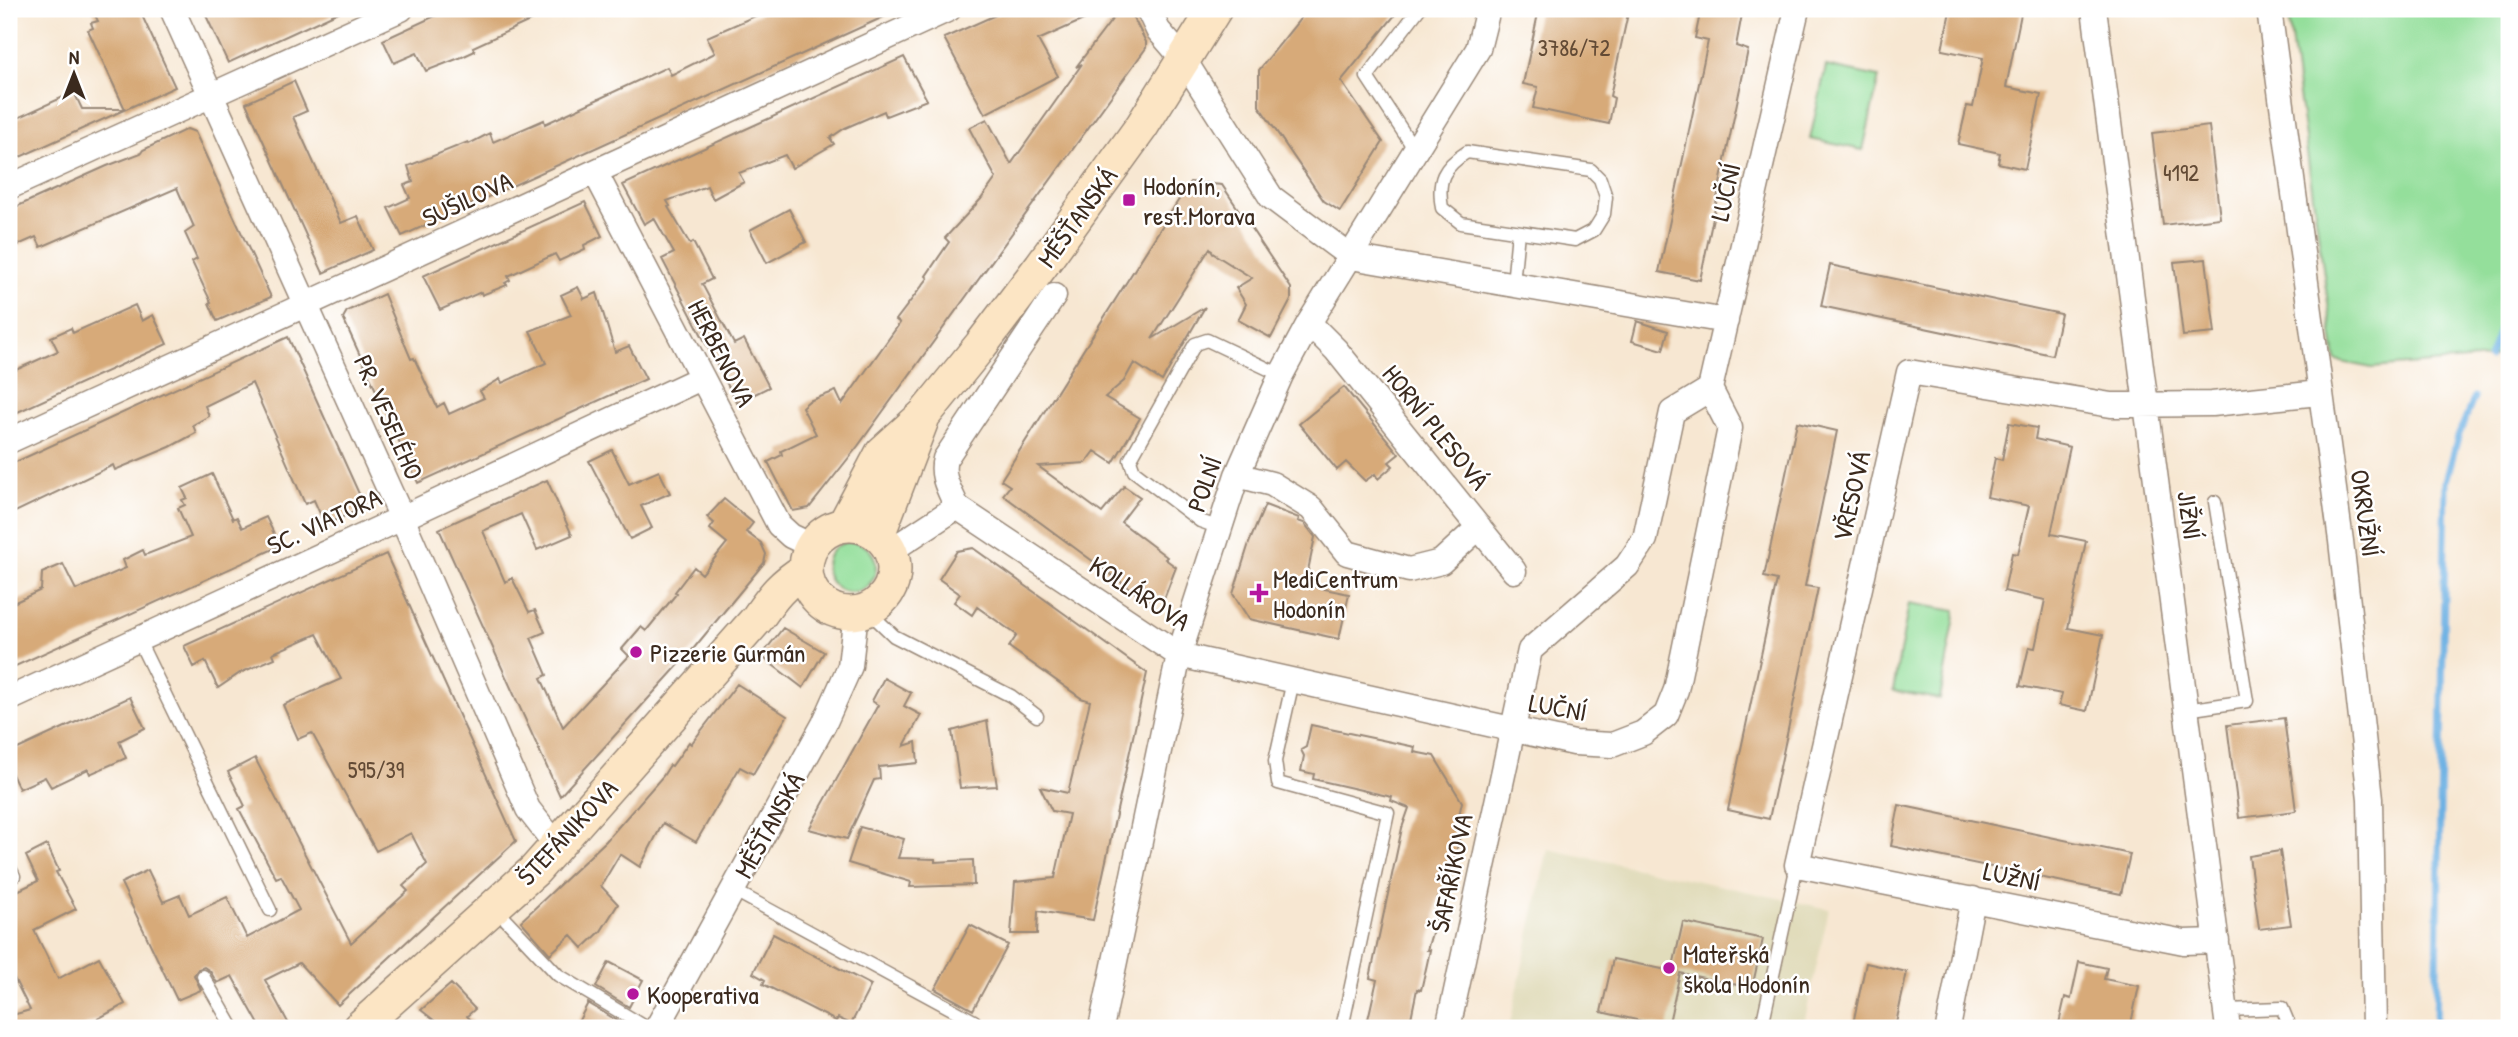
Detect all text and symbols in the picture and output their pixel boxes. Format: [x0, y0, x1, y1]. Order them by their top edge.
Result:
house number: 3786/72 [1538, 32, 1611, 63]
north arrow [38, 38, 108, 108]
text: N [69, 44, 79, 70]
house number: 4192 [2163, 157, 2199, 188]
street label: MĚŠŤANSKÁ [1029, 160, 1125, 274]
street label: LUČNÍ [1701, 160, 1749, 224]
street label: SUŠILOVA [416, 163, 518, 235]
place label: Hodonín, rest.Morava [1143, 168, 1255, 233]
marker: Hodonín, rest.Morava [1121, 192, 1137, 208]
street label: HERBENOVA [680, 293, 764, 413]
street label: PR. VESELÉHO [346, 349, 432, 485]
street label: HORNÍ PLESOVÁ [1375, 357, 1498, 497]
street label: VŘESOVÁ [1824, 447, 1878, 545]
street label: POLNÍ [1178, 452, 1230, 516]
street label: OKRUŽNÍ [2343, 467, 2389, 559]
street label: SC. VIATORA [261, 479, 387, 563]
street label: JIŽNÍ [2169, 488, 2211, 542]
street label: KOLLÁROVA [1083, 547, 1197, 639]
place label: MediCentrum Hodonín [1273, 561, 1398, 626]
marker: MediCentrum Hodonín [1251, 585, 1267, 601]
place label: Pizzerie Gurmán [650, 635, 806, 670]
marker: Pizzerie Gurmán [628, 644, 644, 660]
street label: LUČNÍ [1526, 685, 1590, 729]
house number: 595/39 [348, 754, 404, 785]
street label: MĚŠŤANSKÁ [726, 766, 813, 884]
street label: ŠTEFÁNIKOVA [509, 771, 625, 893]
street label: ŠAFAŘÍKOVA [1421, 810, 1481, 935]
street label: LUŽNÍ [1980, 853, 2044, 899]
place label: Mateřská škola Hodonín [1683, 936, 1810, 1001]
marker: Mateřská škola Hodonín [1661, 960, 1677, 976]
place label: Kooperativa [647, 977, 759, 1012]
marker: Kooperativa [625, 986, 641, 1002]

